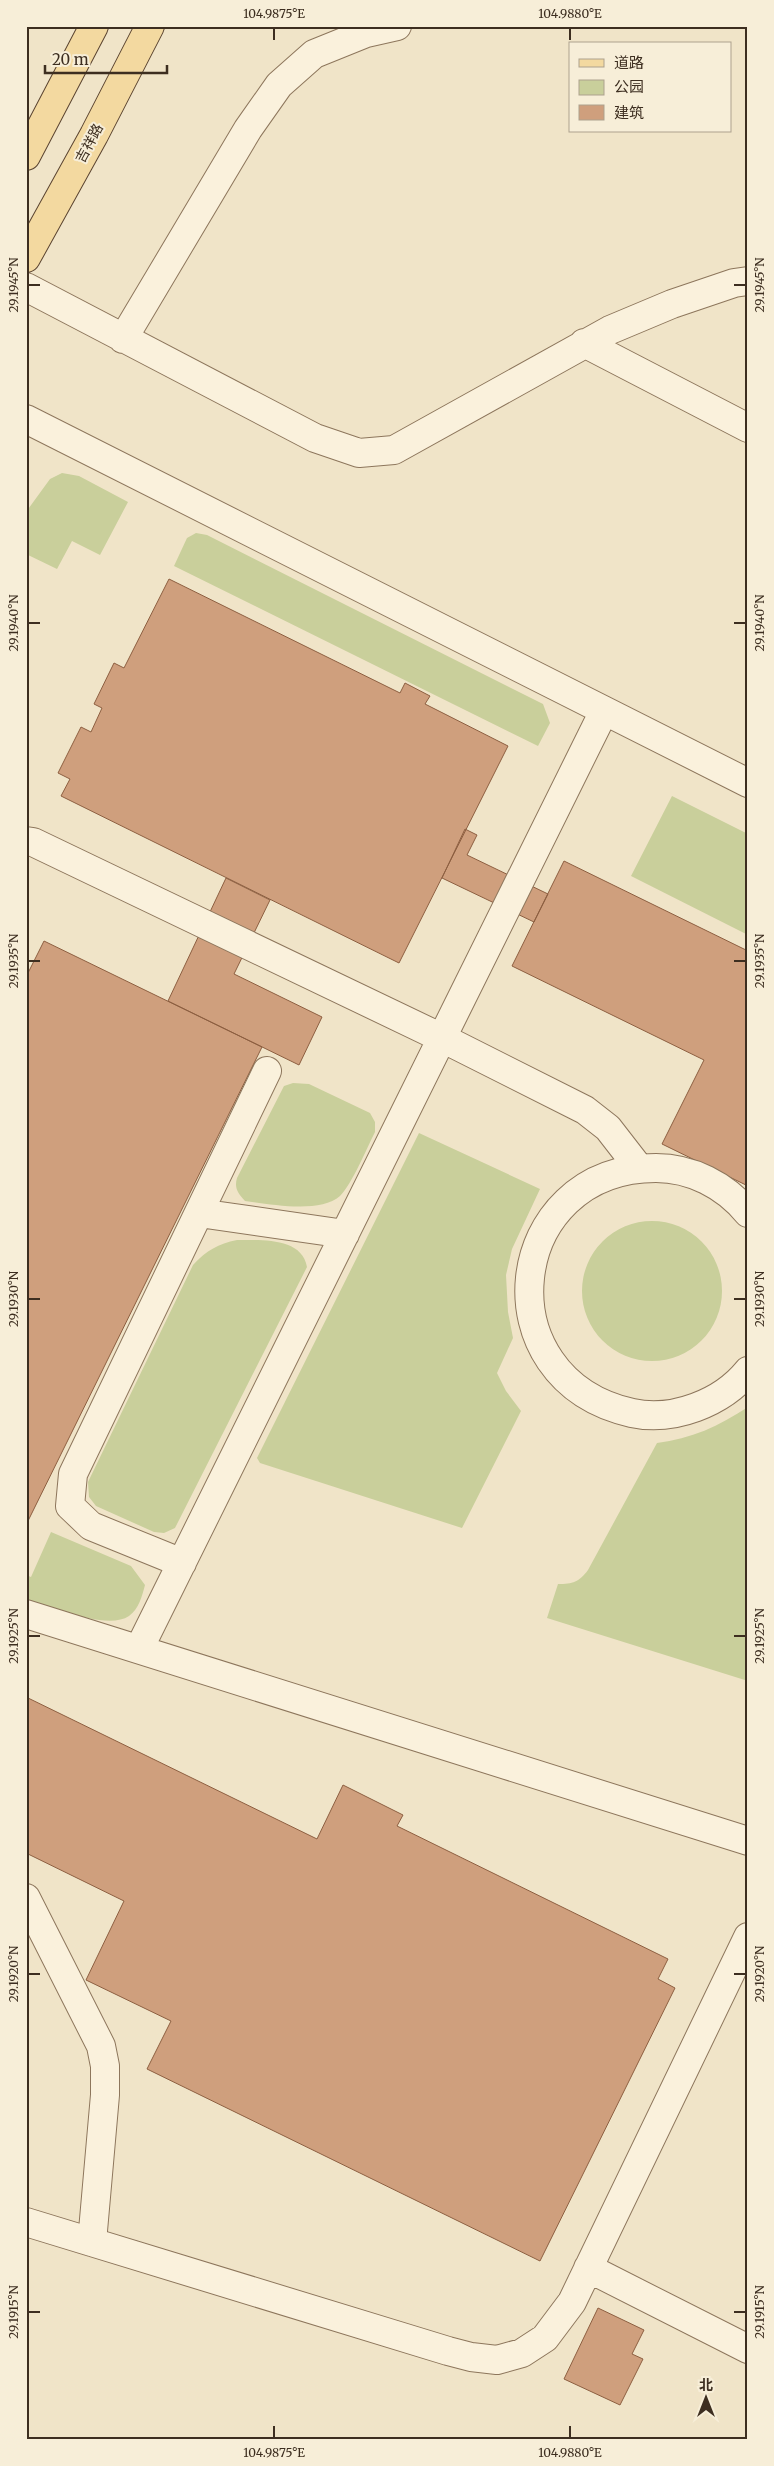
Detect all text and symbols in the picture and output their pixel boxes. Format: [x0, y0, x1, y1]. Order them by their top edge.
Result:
text: 104.9875°E [243, 6, 305, 21]
text: 104.9880°E [538, 6, 602, 21]
scale bar [45, 42, 168, 74]
legend [569, 42, 732, 132]
text: 20 m [52, 50, 89, 69]
text: 道路 [614, 53, 644, 72]
text: 公园 [614, 77, 644, 96]
text: 建筑 [614, 103, 644, 122]
street label: 吉祥路 [71, 120, 107, 166]
text: 29.1945°N [6, 257, 21, 313]
text: 29.1945°N [752, 257, 767, 313]
text: 29.1940°N [6, 594, 21, 651]
text: 29.1940°N [752, 594, 767, 651]
text: 29.1935°N [6, 933, 21, 988]
text: 29.1935°N [752, 933, 767, 988]
text: 29.1930°N [6, 1270, 21, 1327]
text: 29.1930°N [752, 1270, 767, 1327]
text: 29.1925°N [6, 1608, 21, 1664]
text: 29.1925°N [752, 1608, 767, 1664]
text: 29.1920°N [6, 1945, 21, 2002]
text: 29.1920°N [752, 1945, 767, 2002]
text: 29.1915°N [6, 2284, 21, 2339]
text: 29.1915°N [752, 2284, 767, 2339]
north arrow [682, 2374, 732, 2424]
text: 北 [699, 2376, 713, 2394]
text: 104.9875°E [243, 2445, 305, 2460]
text: 104.9880°E [538, 2445, 602, 2460]

